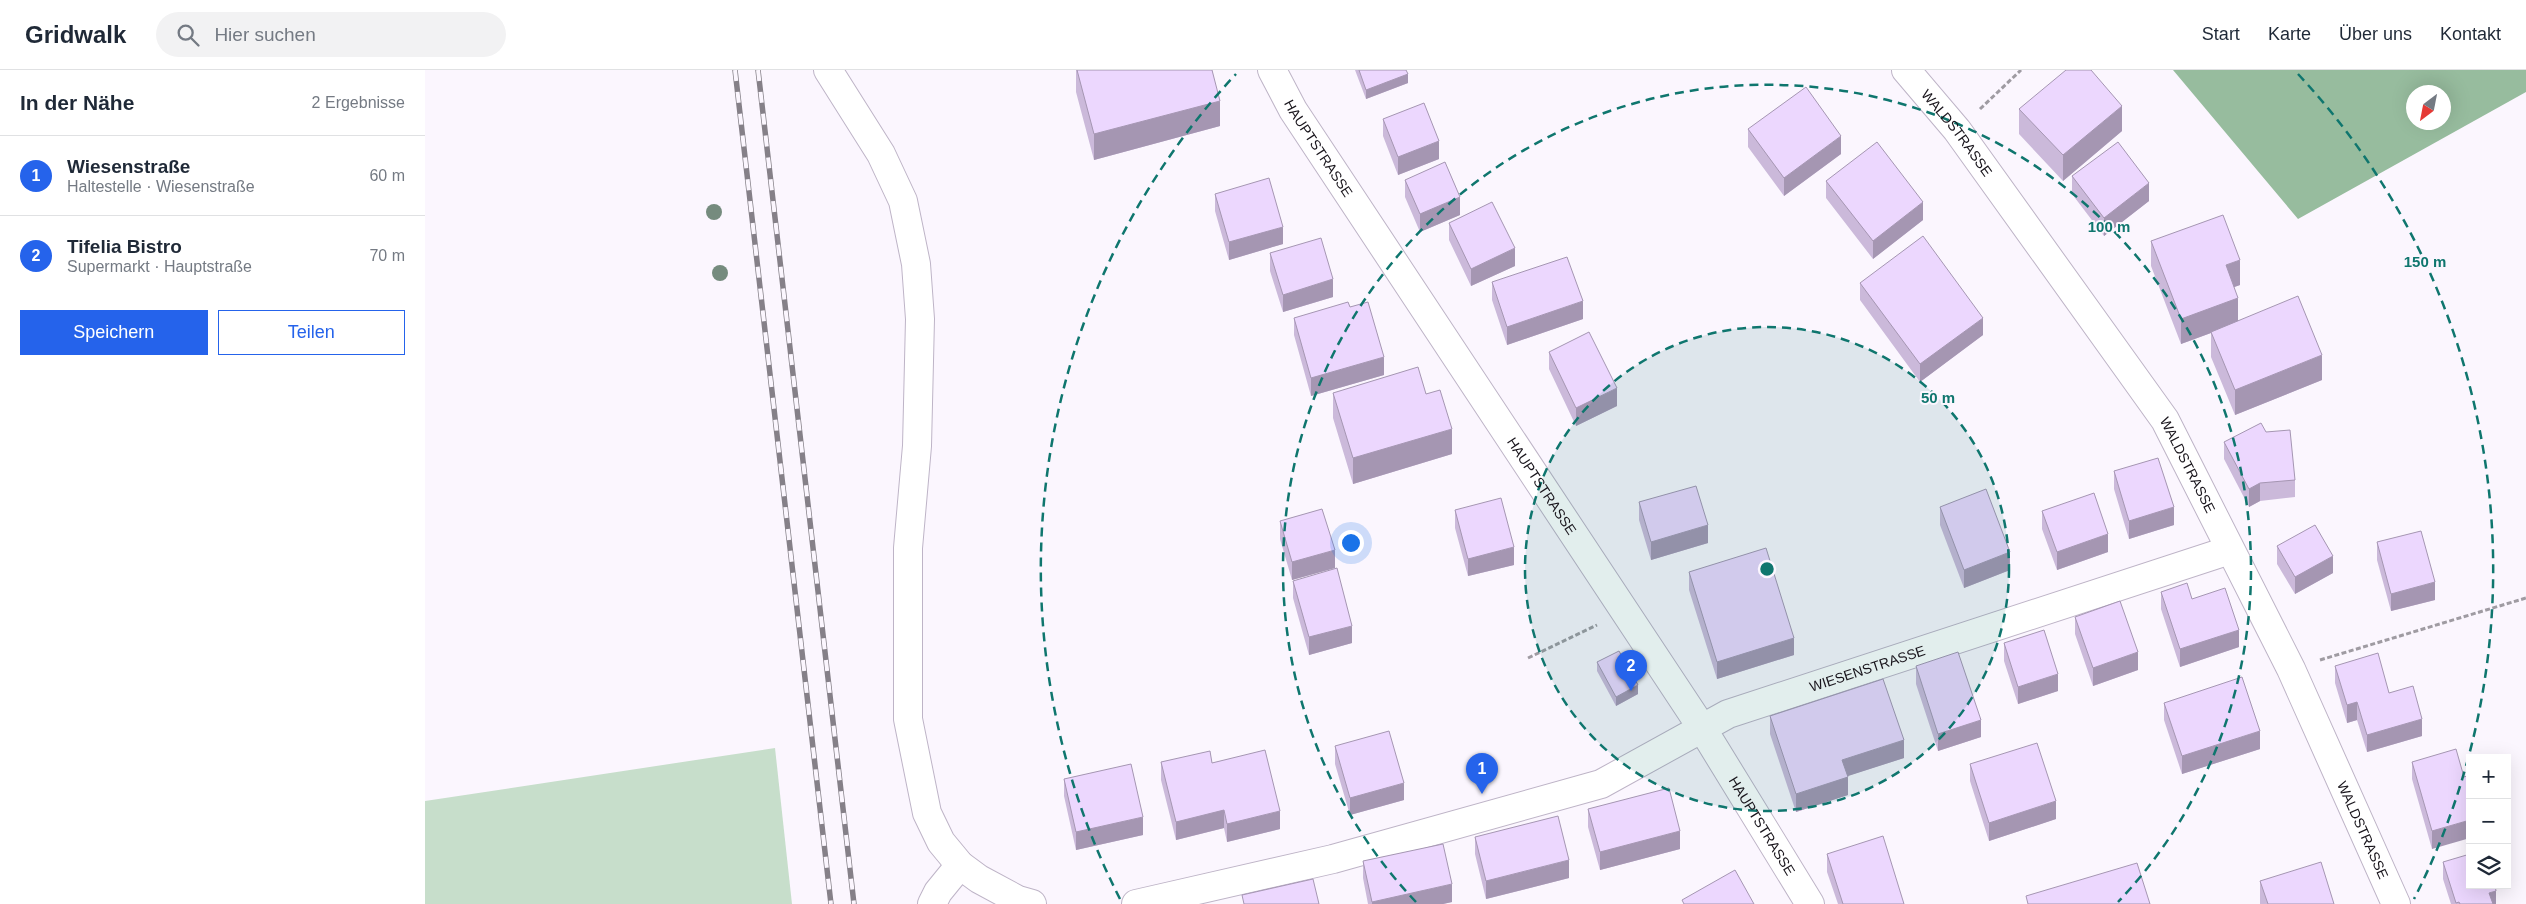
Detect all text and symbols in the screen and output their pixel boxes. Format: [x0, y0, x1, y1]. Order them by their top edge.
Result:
search box [156, 12, 506, 57]
text: Gridwalk [25, 21, 126, 48]
icon: search [174, 21, 202, 49]
text: Hier suchen [214, 24, 316, 45]
text: Start [2202, 24, 2240, 44]
text: Karte [2268, 24, 2311, 44]
text: Über uns [2339, 24, 2412, 44]
text: Kontakt [2440, 24, 2501, 44]
north arrow [2406, 85, 2451, 130]
street label: WALDSTRASSE [1918, 86, 1996, 179]
text: In der Nähe [20, 91, 134, 114]
text: 2 Ergebnisse [312, 94, 405, 111]
street label: HAUPTSTRASSE [1281, 97, 1356, 200]
text: Wiesenstraße [67, 156, 190, 177]
text: 1 [32, 167, 40, 184]
text: 60 m [369, 167, 405, 184]
text: Haltestelle · Wiesenstraße [67, 178, 255, 195]
text: 100 m [2088, 218, 2130, 235]
text: Tifelia Bistro [67, 236, 182, 257]
text: 2 [32, 247, 40, 264]
text: 70 m [369, 247, 405, 264]
text: 150 m [2404, 253, 2446, 270]
text: Supermarkt · Hauptstraße [67, 258, 252, 275]
button: Speichern [20, 310, 208, 355]
button: Teilen [218, 310, 405, 355]
text: 50 m [1921, 389, 1955, 406]
street label: WALDSTRASSE [2157, 414, 2219, 516]
street label: HAUPTSTRASSE [1504, 434, 1580, 537]
your location [1338, 530, 1364, 556]
centre of rings [1758, 560, 1776, 578]
street label: WIESENSTRASSE [1808, 642, 1927, 695]
pin: 2 [1615, 650, 1647, 691]
pin: 1 [1466, 753, 1498, 794]
map controls [2466, 754, 2511, 889]
button: + [2466, 754, 2511, 799]
street label: HAUPTSTRASSE [1726, 773, 1798, 878]
street label: WALDSTRASSE [2334, 779, 2392, 881]
button: − [2466, 799, 2511, 844]
button: layers [2466, 844, 2511, 889]

